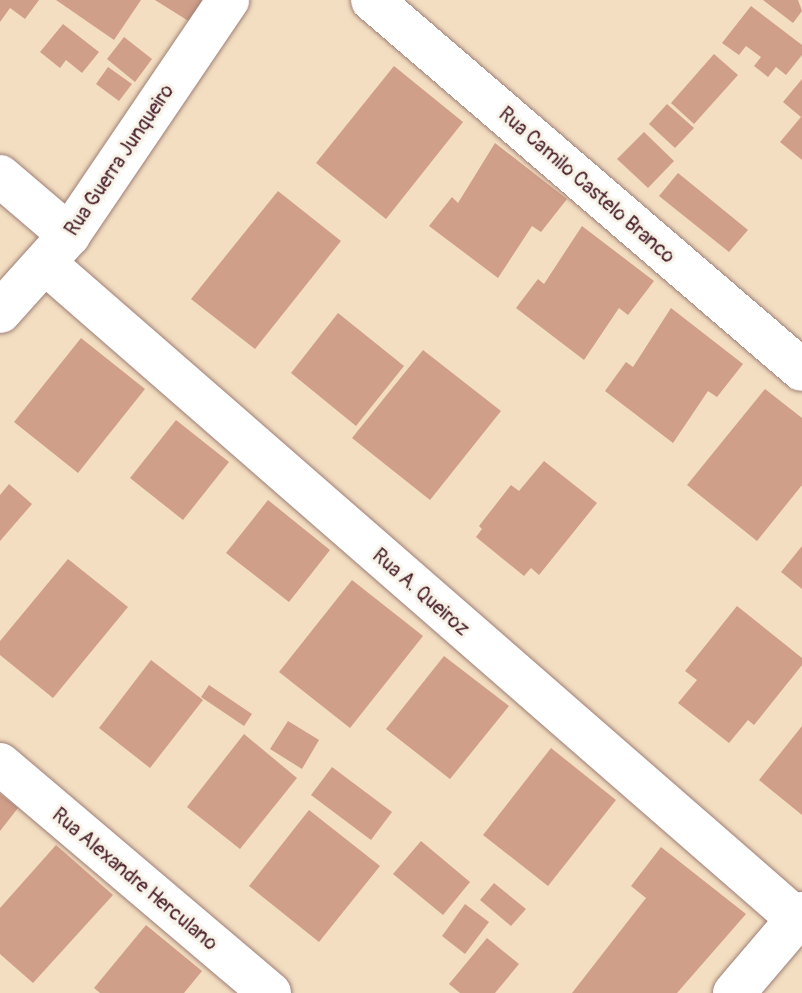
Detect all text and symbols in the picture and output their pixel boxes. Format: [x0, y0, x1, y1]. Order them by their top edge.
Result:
street label: Rua Guerra Junqueiro [59, 80, 179, 240]
street label: Rua Camilo Castelo Branco [494, 102, 680, 268]
street label: Rua A. Queiroz [368, 543, 474, 641]
street label: Rua Alexandre Herculano [47, 803, 223, 955]

